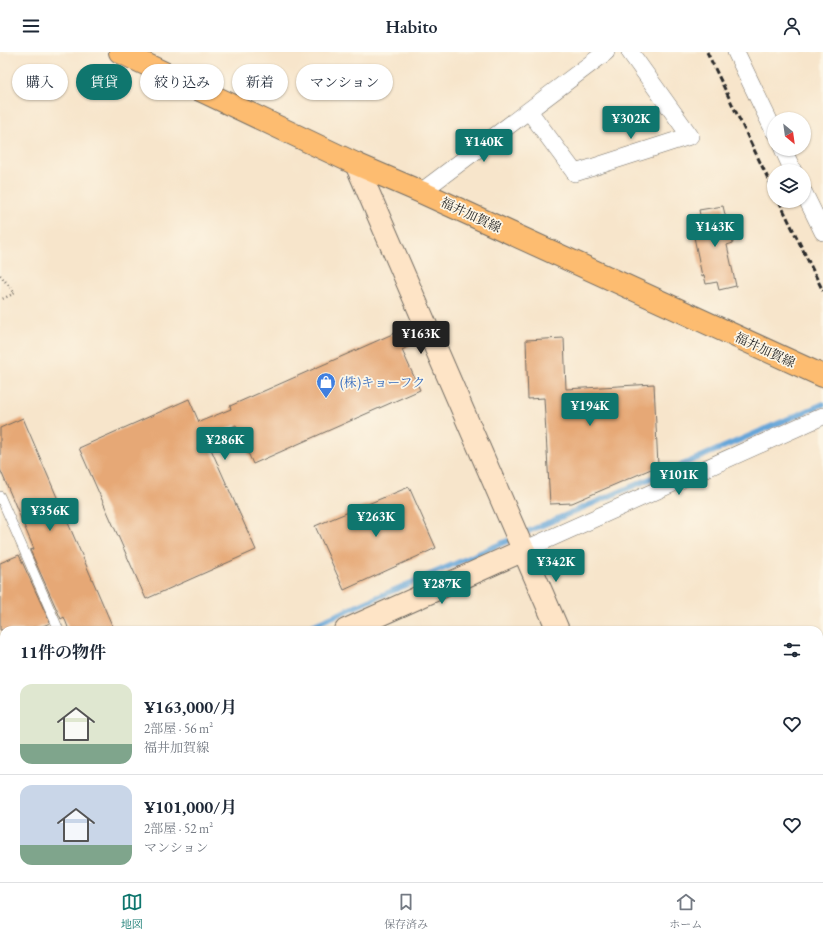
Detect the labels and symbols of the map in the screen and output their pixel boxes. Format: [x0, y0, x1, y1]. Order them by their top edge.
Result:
pin: ¥302K [603, 106, 659, 140]
north arrow [767, 112, 811, 156]
pin: ¥140K [456, 129, 512, 163]
street label: 福井加賀線 [438, 194, 504, 236]
pin: ¥143K [687, 214, 743, 248]
pin: ¥163K [393, 321, 449, 355]
street label: 福井加賀線 [732, 329, 798, 371]
shop icon: (株)キョーフク [315, 371, 337, 399]
place label: (株)キョーフク [340, 374, 425, 391]
pin: ¥194K [562, 393, 618, 427]
pin: ¥286K [197, 427, 253, 461]
pin: ¥101K [651, 462, 707, 496]
pin: ¥356K [22, 498, 78, 532]
pin: ¥263K [348, 504, 404, 538]
pin: ¥342K [528, 549, 584, 583]
pin: ¥287K [414, 571, 470, 605]

